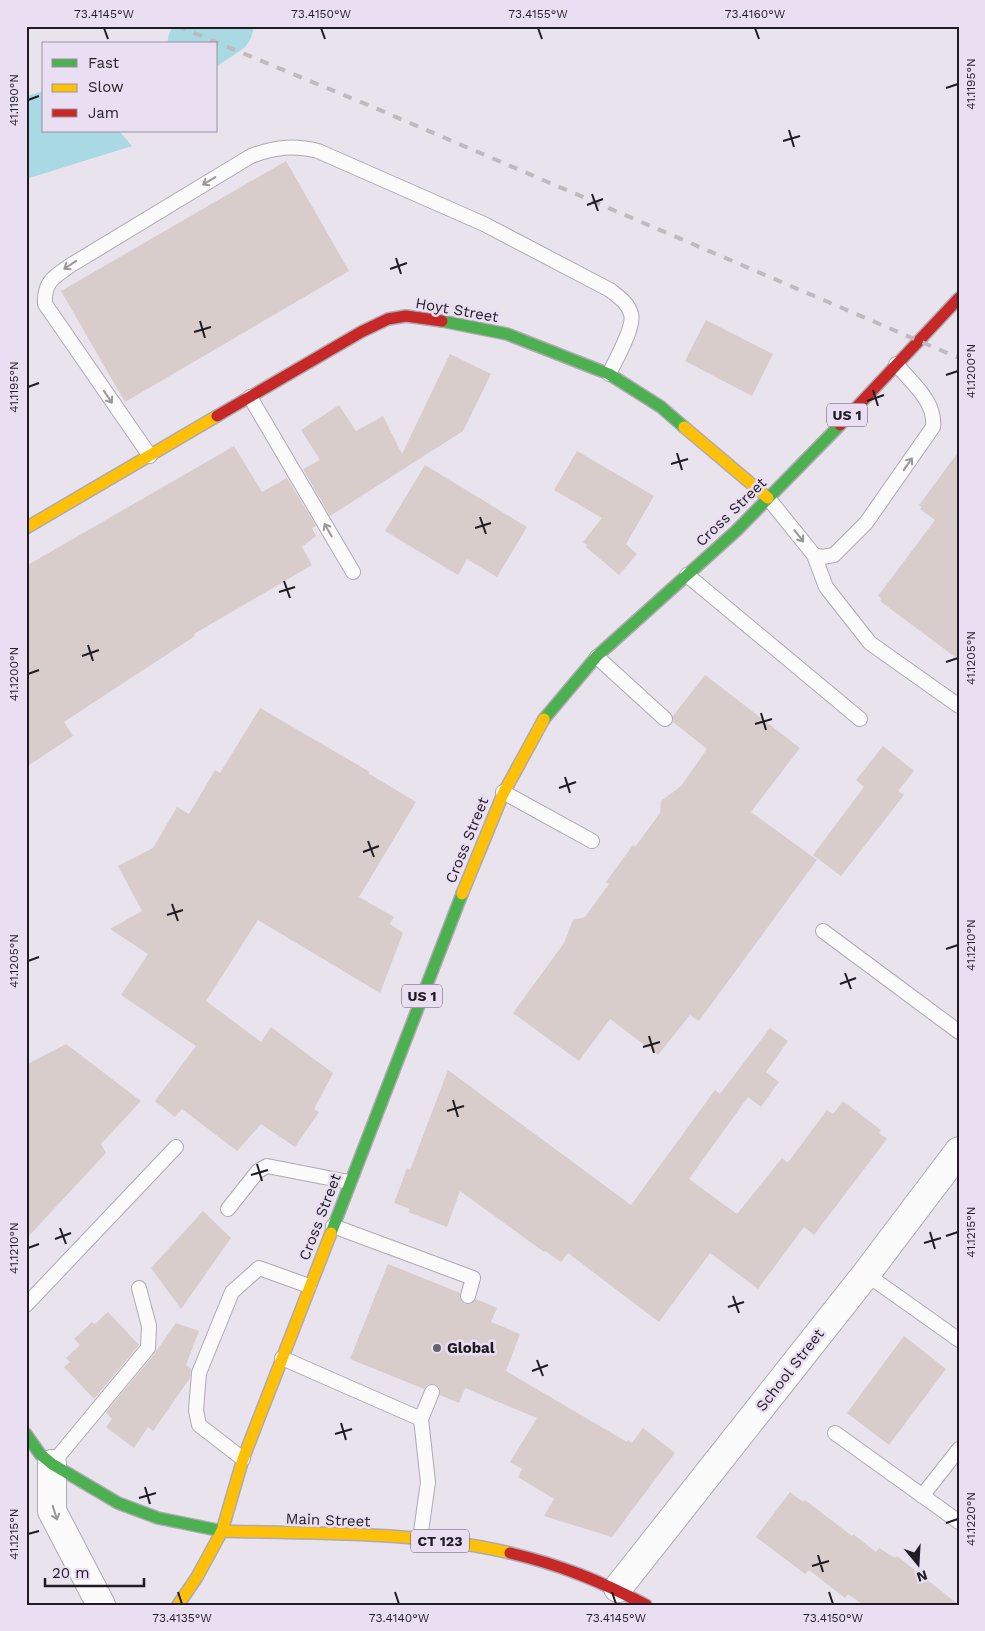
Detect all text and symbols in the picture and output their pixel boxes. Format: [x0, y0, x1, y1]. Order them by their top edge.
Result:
text: 73.4145°W [74, 7, 134, 21]
text: 73.4150°W [291, 7, 352, 21]
text: 73.4155°W [508, 7, 568, 21]
text: 73.4160°W [725, 7, 786, 21]
legend [42, 42, 218, 132]
text: Fast [88, 54, 120, 72]
text: 41.1195°N [964, 58, 978, 110]
text: 41.1190°N [7, 74, 21, 126]
text: Slow [88, 78, 124, 96]
text: Jam [88, 104, 119, 122]
one-way arrow [203, 177, 217, 187]
one-way arrow [64, 261, 78, 271]
street label: Hoyt Street [414, 294, 501, 326]
text: 41.1200°N [964, 344, 978, 398]
text: 41.1195°N [7, 361, 21, 413]
one-way arrow [103, 390, 113, 404]
road number: US 1 [827, 404, 867, 426]
one-way arrow [903, 457, 913, 471]
street label: Cross Street [692, 473, 771, 550]
one-way arrow [323, 522, 333, 537]
one-way arrow [793, 529, 804, 542]
text: 41.1205°N [964, 631, 978, 685]
text: 41.1200°N [7, 647, 21, 701]
street label: Cross Street [442, 794, 493, 886]
text: 41.1210°N [964, 919, 978, 971]
text: 41.1205°N [7, 934, 21, 988]
road number: US 1 [402, 984, 442, 1008]
street label: Cross Street [295, 1171, 345, 1263]
text: 41.1215°N [964, 1206, 978, 1258]
text: 41.1210°N [7, 1222, 21, 1274]
street label: School Street [752, 1325, 828, 1415]
place label: Global [447, 1339, 495, 1357]
marker: Global [431, 1342, 443, 1354]
text: 41.1220°N [964, 1492, 978, 1546]
one-way arrow [51, 1504, 60, 1520]
text: 41.1215°N [7, 1508, 21, 1560]
street label: Main Street [285, 1510, 371, 1530]
road number: CT 123 [411, 1530, 469, 1552]
north arrow [892, 1538, 942, 1588]
scale bar [45, 1556, 144, 1588]
text: 20 m [52, 1564, 90, 1582]
text: N [915, 1567, 929, 1586]
text: 73.4135°W [152, 1611, 212, 1625]
text: 73.4140°W [369, 1611, 430, 1625]
text: 73.4145°W [586, 1611, 646, 1625]
text: 73.4150°W [803, 1611, 864, 1625]

